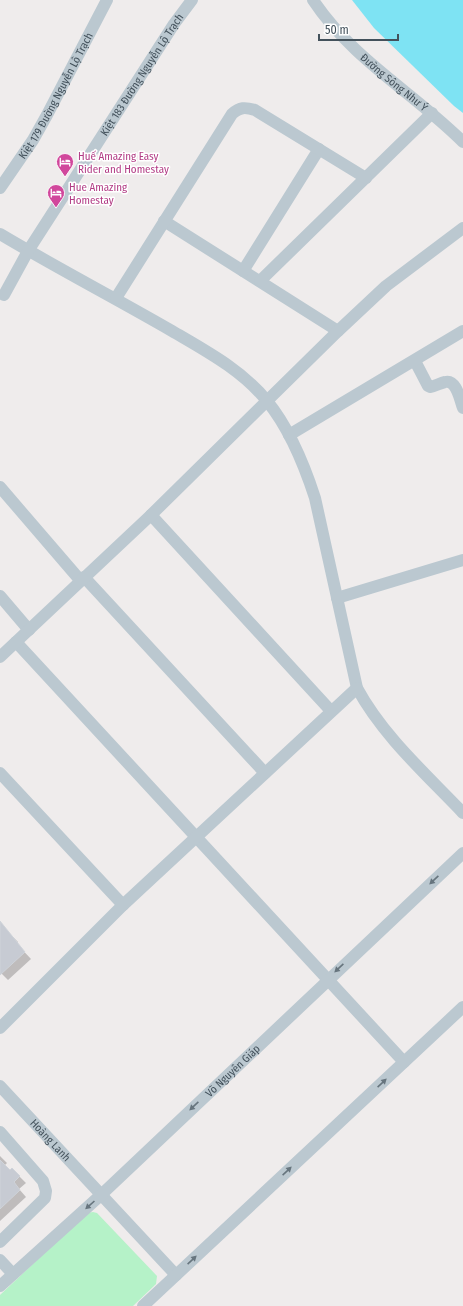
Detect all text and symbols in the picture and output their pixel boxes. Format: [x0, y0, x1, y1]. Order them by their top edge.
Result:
street label: Kiệt 183 Đường Nguyễn Lộ Trạch [97, 11, 186, 138]
scale bar [319, 16, 398, 42]
text: 50 m [325, 23, 349, 37]
street label: Kiệt 179 Đường Nguyễn Lộ Trạch [16, 30, 95, 161]
street label: Đường Sông Như Ý [358, 51, 431, 114]
place label: Huế Amazing Easy Rider and Homestay [78, 150, 169, 176]
hotel icon: Huế Amazing Easy Rider and Homestay [55, 152, 75, 177]
place label: Hue Amazing Homestay [69, 181, 128, 207]
hotel icon: Hue Amazing Homestay [46, 183, 66, 208]
one-way arrow [429, 875, 440, 884]
one-way arrow [334, 964, 345, 973]
street label: Võ Nguyên Giáp [203, 1042, 263, 1100]
one-way arrow [377, 1078, 387, 1087]
one-way arrow [189, 1101, 199, 1111]
street label: Hoàng Lanh [28, 1116, 73, 1164]
one-way arrow [282, 1167, 292, 1176]
one-way arrow [84, 1200, 95, 1209]
one-way arrow [187, 1255, 197, 1265]

